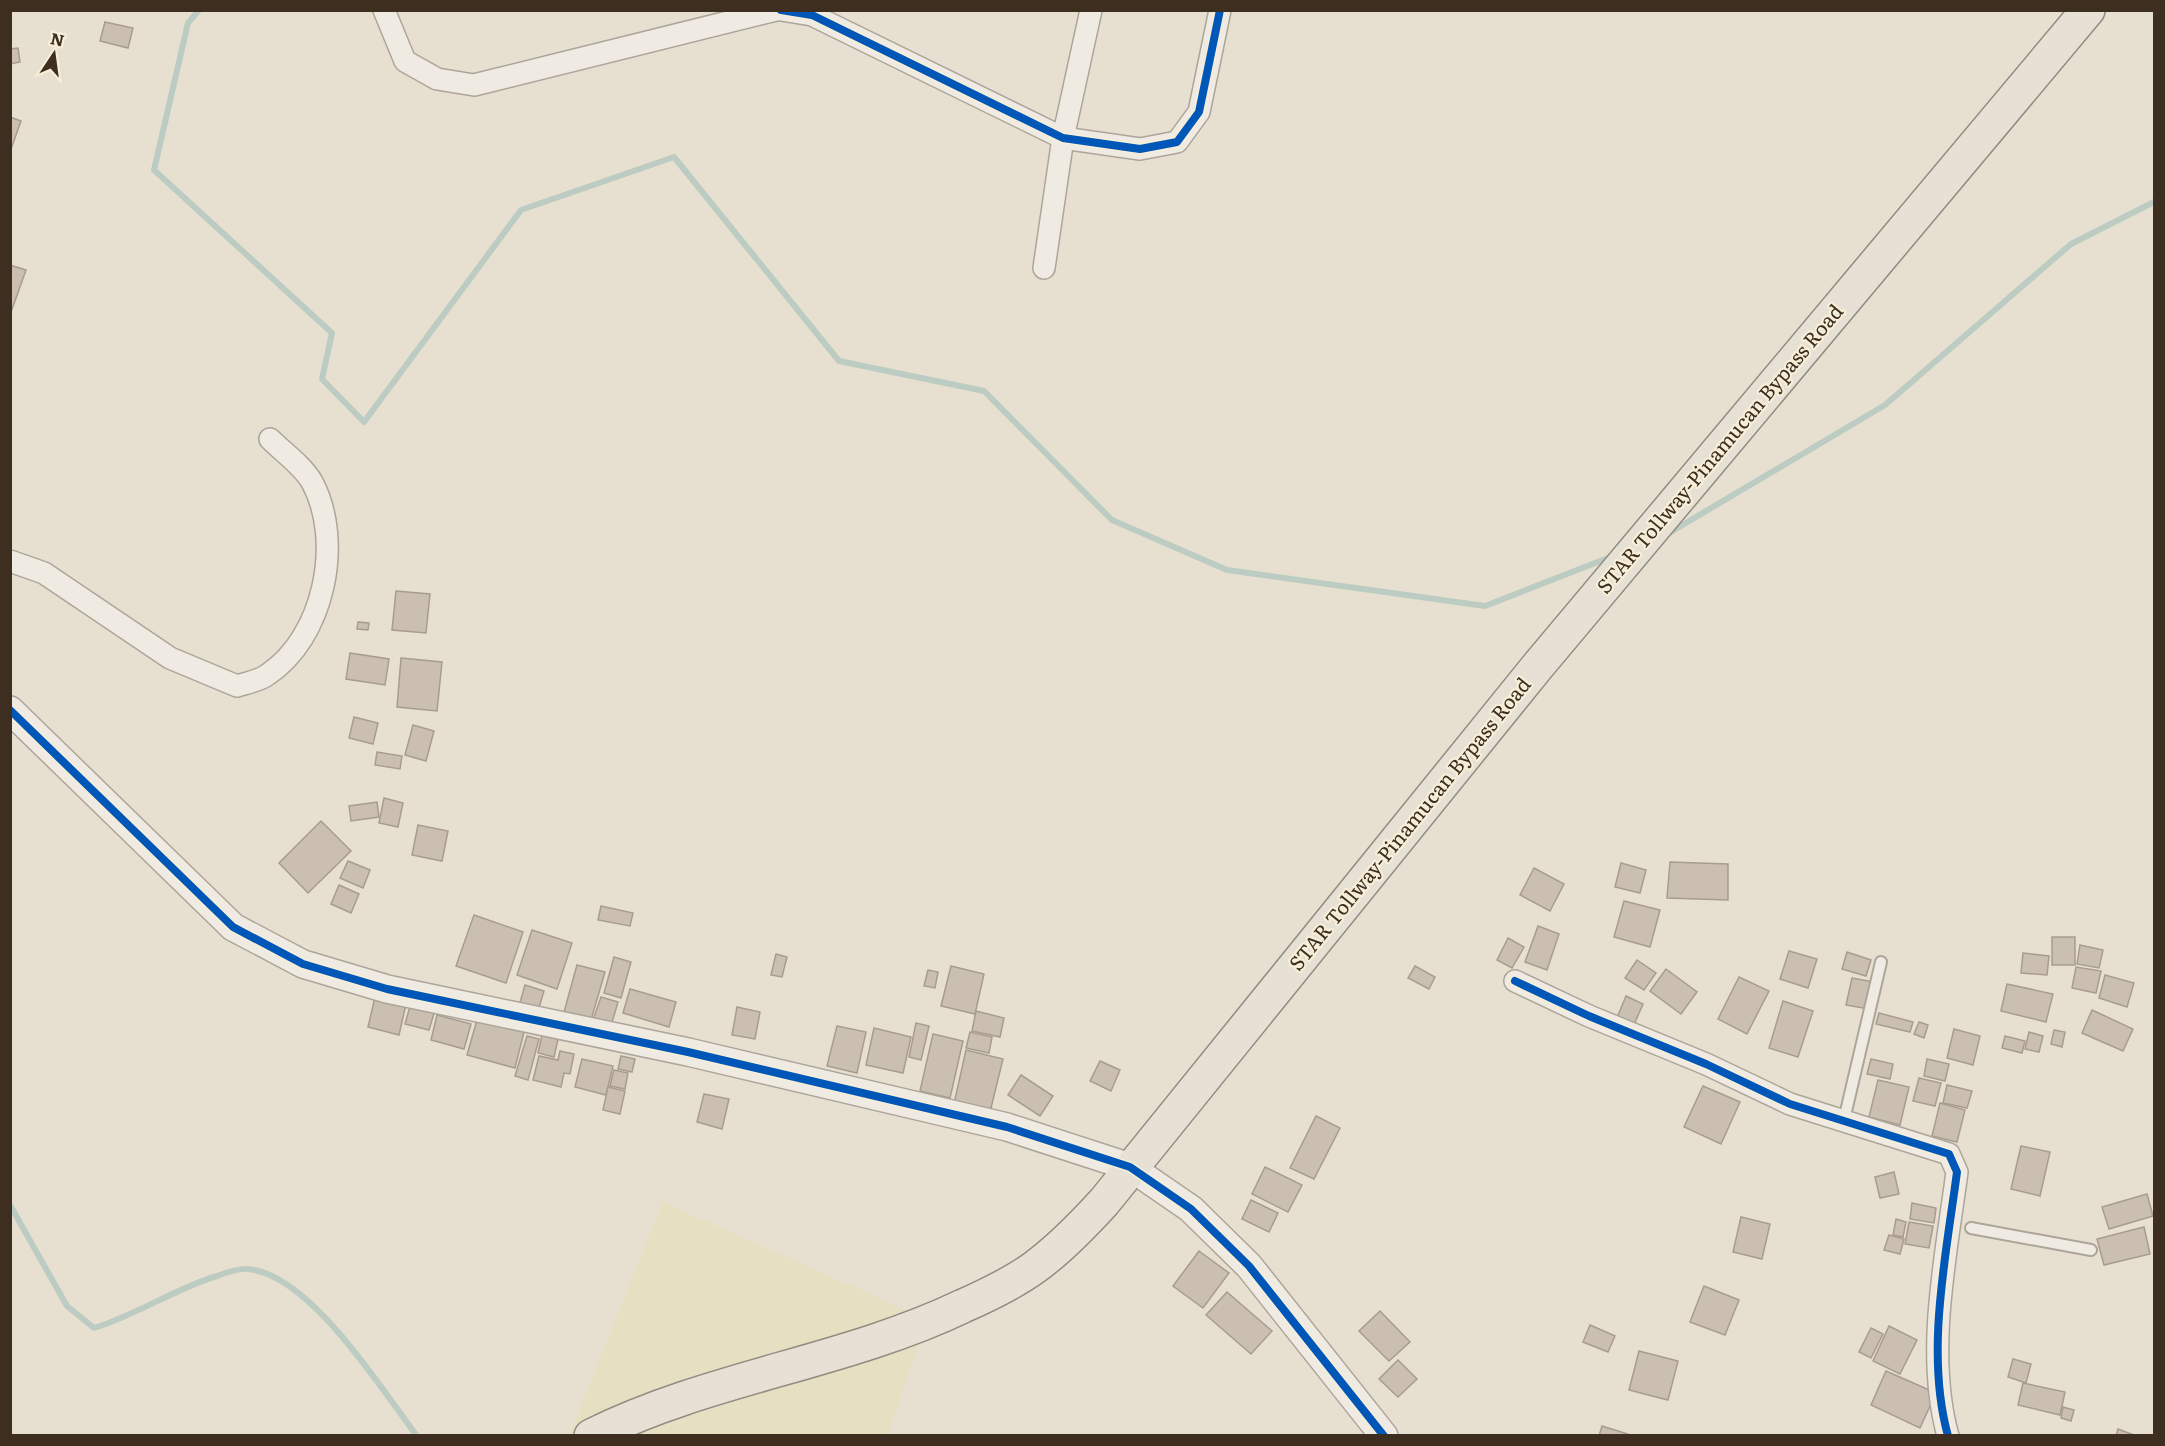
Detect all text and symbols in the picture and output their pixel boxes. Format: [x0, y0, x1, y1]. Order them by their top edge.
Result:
north arrow [24, 24, 84, 84]
text: N [48, 25, 67, 52]
street label: STAR Tollway-Pinamucan Bypass Road [1588, 296, 1849, 599]
street label: STAR Tollway-Pinamucan Bypass Road [1280, 670, 1537, 976]

